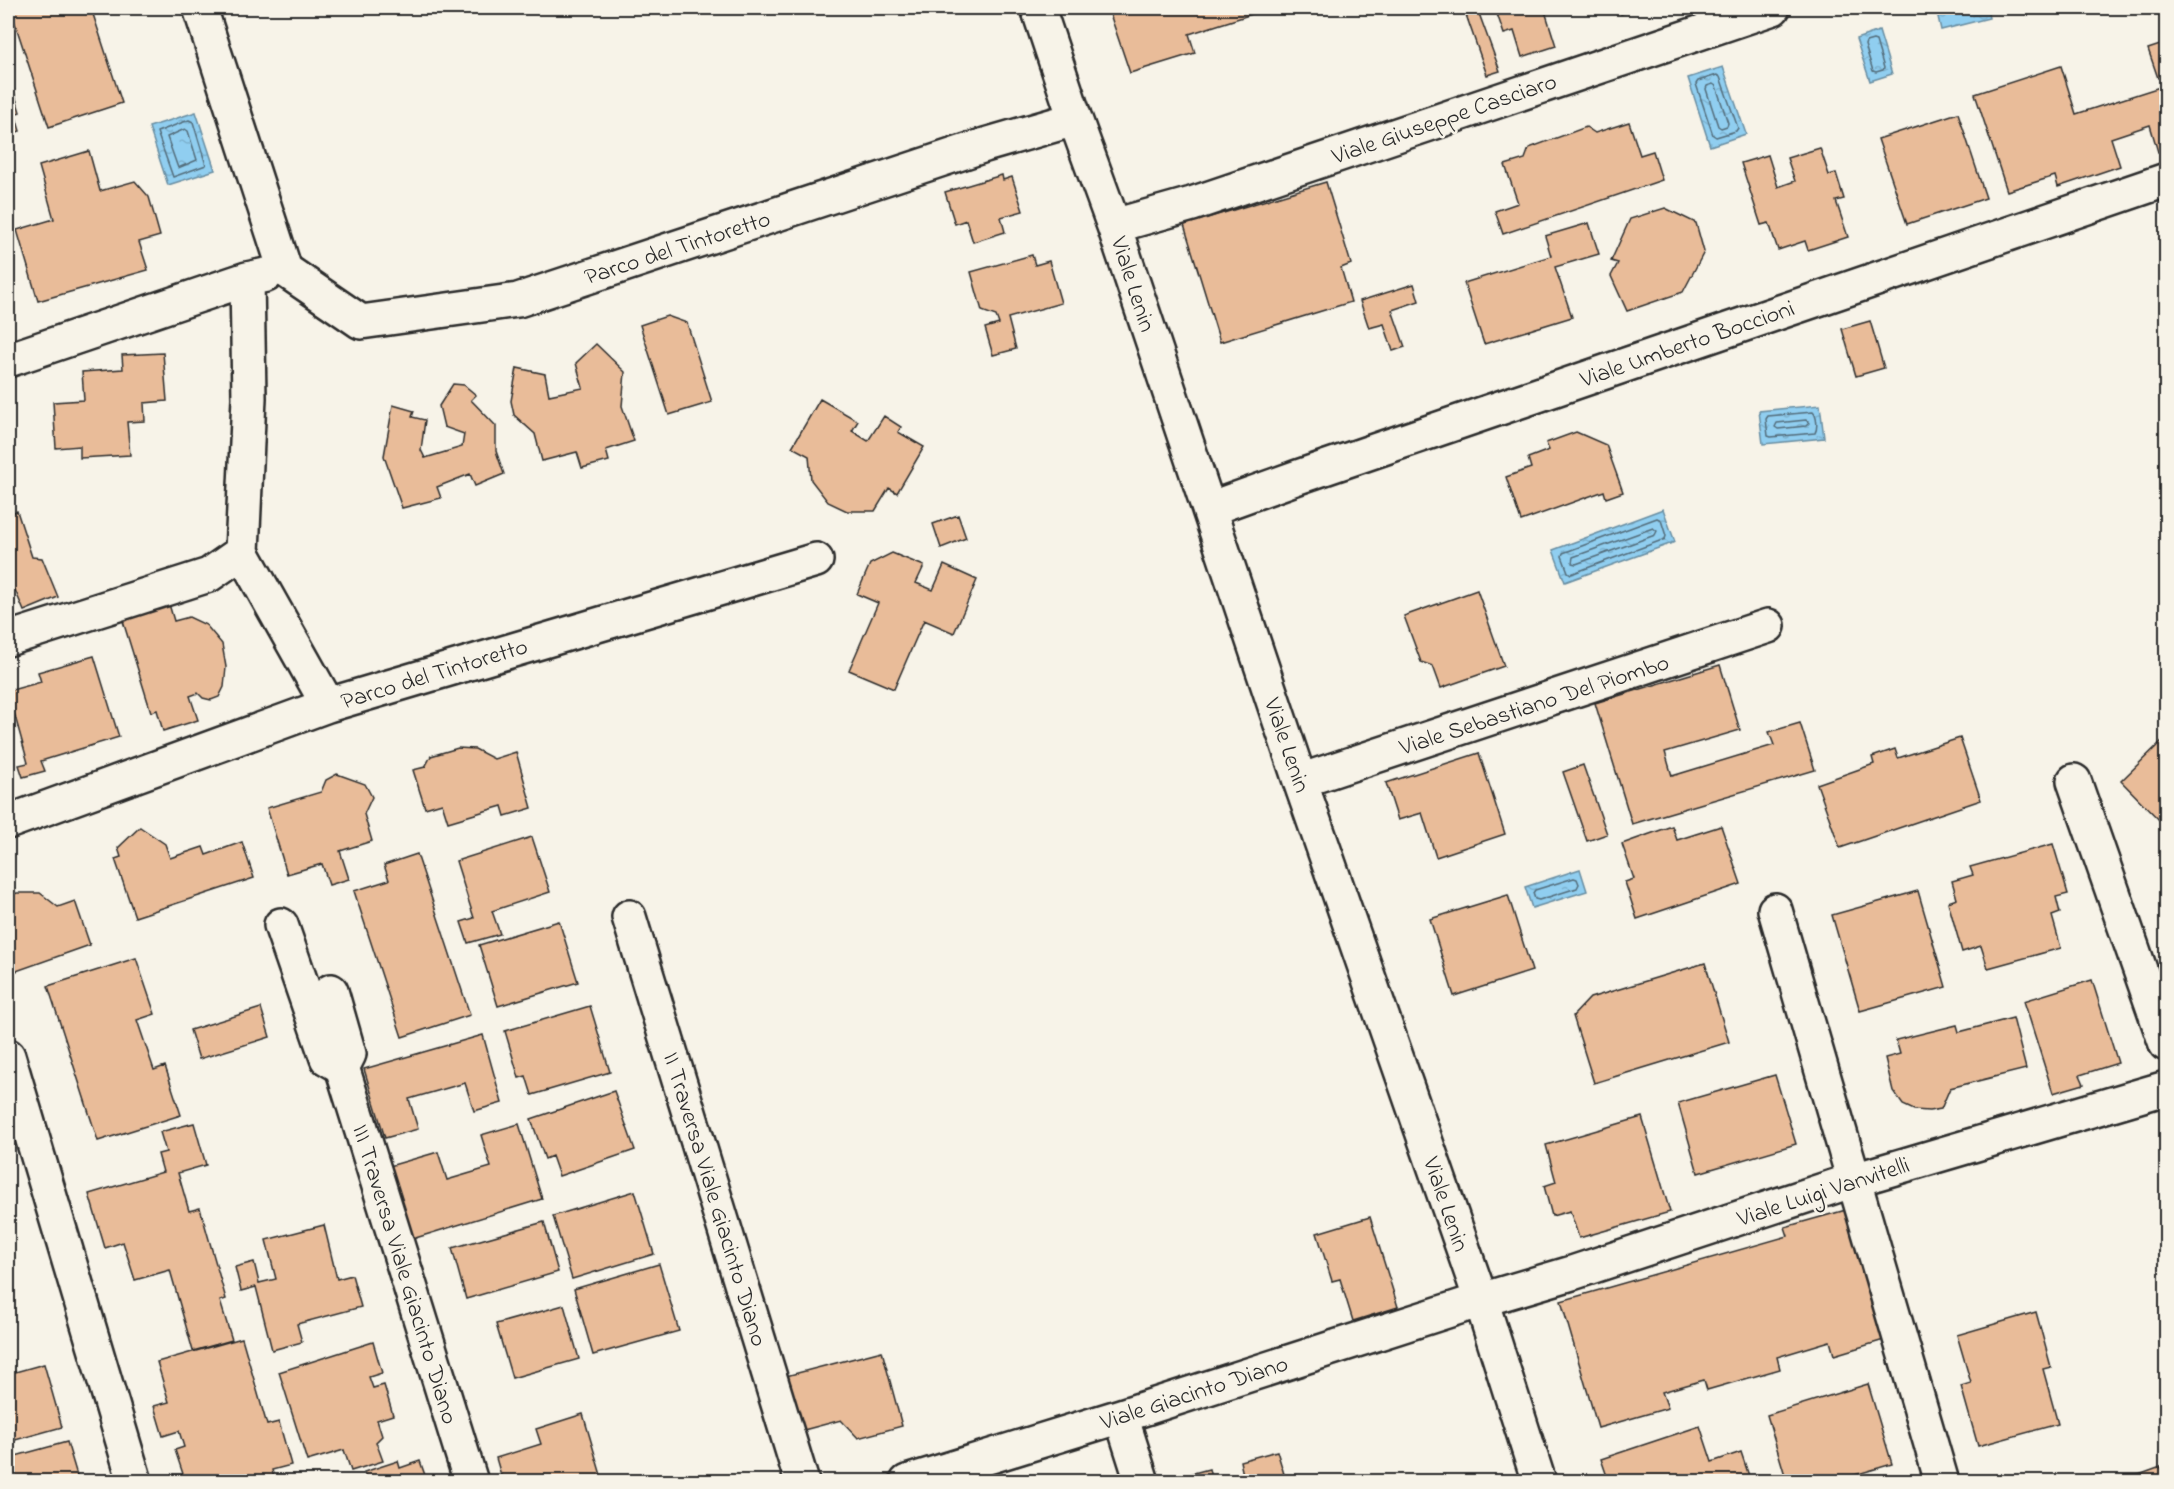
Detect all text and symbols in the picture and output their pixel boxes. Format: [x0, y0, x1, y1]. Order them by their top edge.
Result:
street label: Viale Giuseppe Casciaro [1327, 65, 1562, 176]
street label: Parco del Tintoretto [580, 203, 775, 296]
street label: Viale Lenin [1100, 232, 1163, 337]
street label: Viale Umberto Boccioni [1575, 292, 1800, 399]
street label: Parco del Tintoretto [337, 630, 532, 720]
street label: Viale Sebastiano Del Piombo [1394, 646, 1674, 767]
street label: Viale Lenin [1253, 693, 1318, 798]
street label: II Traversa Viale Giacinto Diano [652, 1048, 775, 1351]
street label: III Traversa Viale Giacinto Diano [341, 1120, 466, 1429]
street label: Viale Luigi Vanvitelli [1732, 1149, 1914, 1238]
street label: Viale Lenin [1412, 1152, 1477, 1257]
street label: Viale Giacinto Diano [1095, 1348, 1293, 1442]

